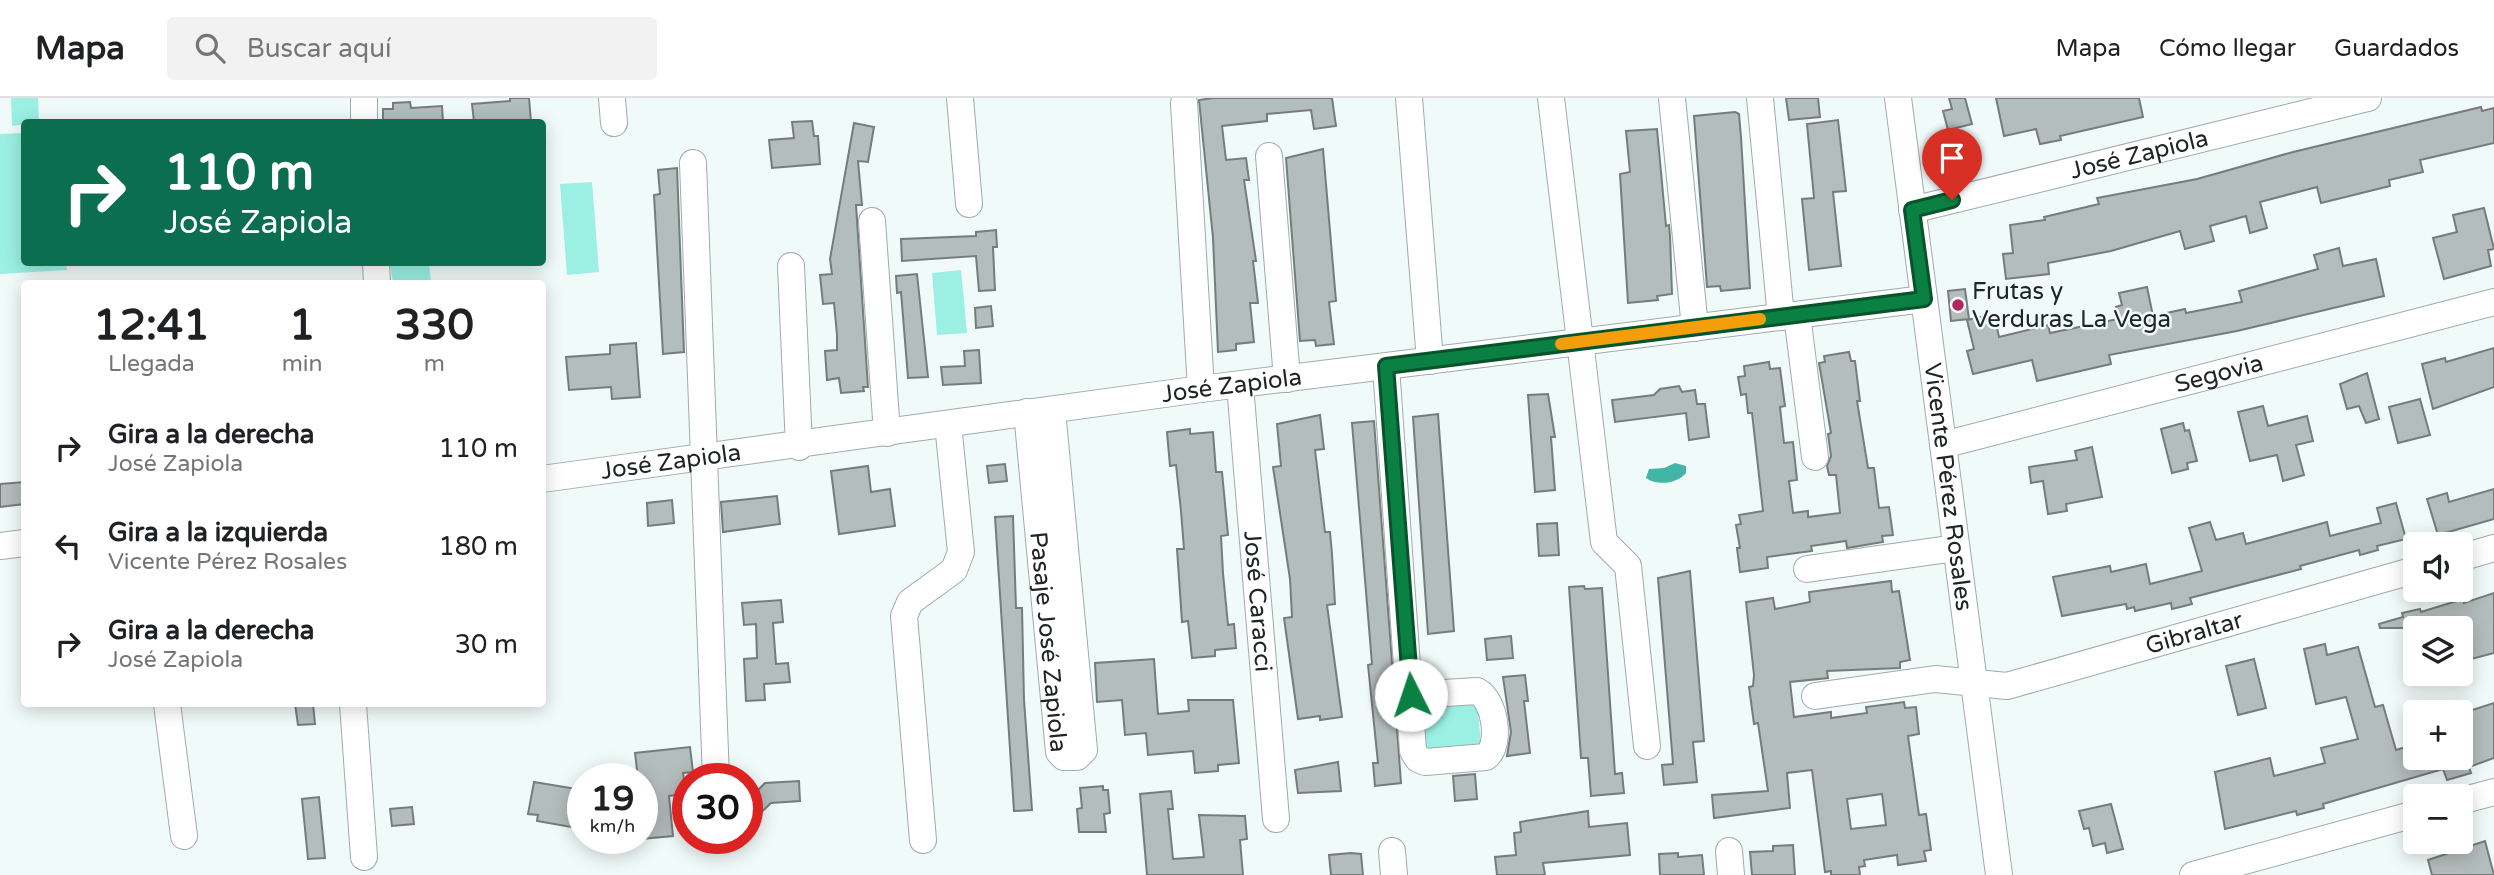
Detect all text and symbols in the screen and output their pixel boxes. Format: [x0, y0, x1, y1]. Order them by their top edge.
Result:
search box [167, 17, 657, 80]
text: Mapa [35, 29, 125, 68]
icon: search [191, 29, 229, 67]
text: Buscar aquí [247, 33, 391, 64]
text: Mapa [2056, 34, 2121, 63]
text: Cómo llegar [2159, 34, 2296, 63]
text: Guardados [2334, 34, 2459, 63]
street label: José Zapiola [2067, 123, 2211, 185]
pin [1922, 128, 1982, 200]
icon: arrive [1933, 139, 1971, 177]
text: 110 m [164, 144, 314, 203]
icon: right [49, 147, 140, 238]
text: José Zapiola [164, 204, 352, 242]
place label: Frutas y Verduras La Vega [1972, 277, 2171, 334]
marker: Frutas y Verduras La Vega [1950, 297, 1966, 313]
text: 12:41 [93, 300, 210, 351]
text: 1 [289, 300, 315, 351]
text: 330 [395, 300, 474, 351]
street label: Segovia [2172, 348, 2266, 399]
text: Llegada [108, 350, 195, 378]
text: min [282, 350, 323, 378]
text: m [424, 350, 445, 378]
street label: Vicente Pérez Rosales [1918, 361, 1979, 612]
street label: José Zapiola [1160, 362, 1303, 409]
text: Gira a la derecha [108, 419, 314, 450]
icon: right [49, 429, 87, 467]
text: 110 m [438, 433, 518, 464]
street label: José Zapiola [599, 437, 743, 485]
text: José Zapiola [108, 450, 243, 478]
text: Gira a la izquierda [108, 517, 328, 548]
icon: left [49, 527, 87, 565]
street label: José Caracci [1238, 530, 1278, 673]
text: 180 m [438, 531, 518, 562]
street label: Pasaje José Zapiola [1024, 531, 1073, 753]
map controls [2403, 532, 2473, 854]
button: sound [2403, 532, 2473, 602]
text: Vicente Pérez Rosales [108, 548, 347, 576]
street label: Gibraltar [2142, 605, 2247, 660]
text: Gira a la derecha [108, 615, 314, 646]
button: layers [2403, 616, 2473, 686]
icon: right [49, 625, 87, 663]
text: 30 m [455, 629, 518, 660]
text: José Zapiola [108, 646, 243, 674]
position arrow [1374, 658, 1448, 732]
button: + [2403, 700, 2473, 770]
speed limit sign: 30 [672, 763, 763, 854]
text: 19 [591, 778, 634, 820]
button: − [2403, 784, 2473, 854]
text: km/h [590, 815, 635, 837]

